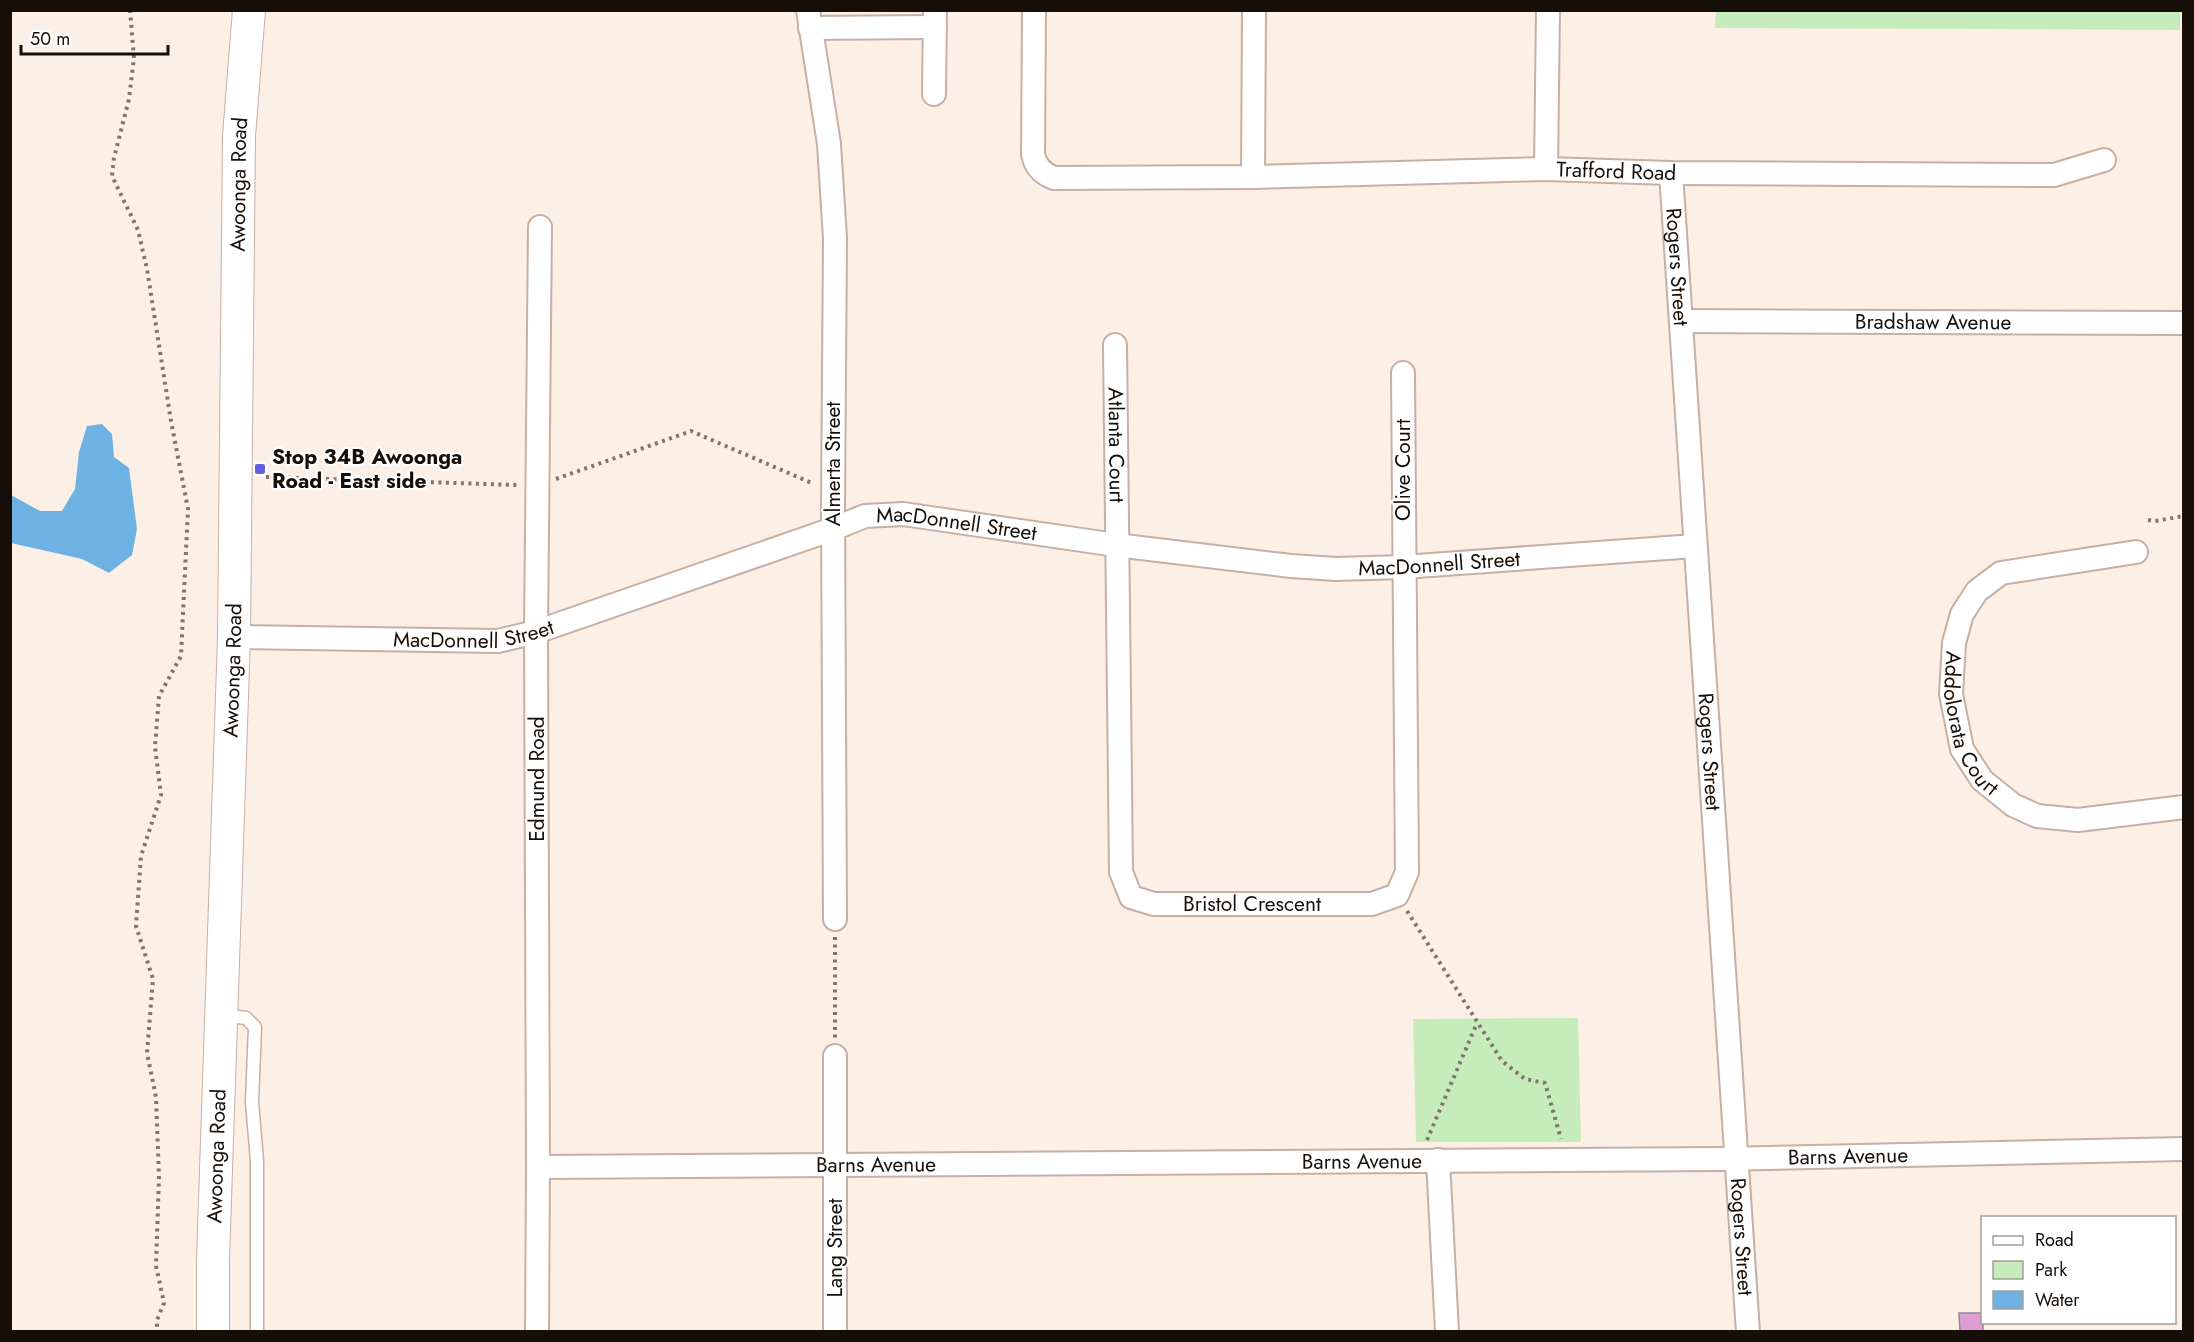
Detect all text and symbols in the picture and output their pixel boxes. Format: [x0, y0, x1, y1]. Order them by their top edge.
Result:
scale bar [21, 18, 168, 56]
text: 50 m [30, 26, 70, 52]
street label: Awoonga Road [223, 116, 255, 252]
street label: Trafford Road [1556, 154, 1677, 188]
street label: Rogers Street [1658, 207, 1696, 327]
street label: Bradshaw Avenue [1855, 307, 2012, 337]
street label: Atlanta Court [1100, 387, 1132, 503]
street label: Almerta Street [818, 402, 848, 526]
street label: Olive Court [1388, 419, 1418, 521]
place label: Stop 34B Awoonga Road - East side [272, 442, 462, 496]
marker: Stop 34B Awoonga Road - East side [253, 462, 267, 476]
street label: MacDonnell Street [875, 499, 1039, 548]
street label: MacDonnell Street [1358, 544, 1521, 583]
street label: Awoonga Road [216, 603, 249, 738]
street label: MacDonnell Street [393, 612, 558, 656]
street label: Addolorata Court [1935, 650, 2005, 803]
street label: Rogers Street [1691, 692, 1728, 812]
street label: Edmund Road [522, 716, 552, 842]
street label: Bristol Crescent [1183, 889, 1321, 919]
street label: Awoonga Road [199, 1088, 234, 1224]
street label: Barns Avenue [1787, 1140, 1909, 1173]
street label: Barns Avenue [1302, 1146, 1422, 1177]
street label: Barns Avenue [816, 1149, 936, 1180]
street label: Rogers Street [1723, 1177, 1761, 1297]
street label: Lang Street [820, 1199, 850, 1297]
legend [1981, 1216, 2176, 1324]
text: Road [2035, 1227, 2074, 1253]
text: Park [2035, 1257, 2067, 1283]
text: Water [2035, 1287, 2080, 1313]

